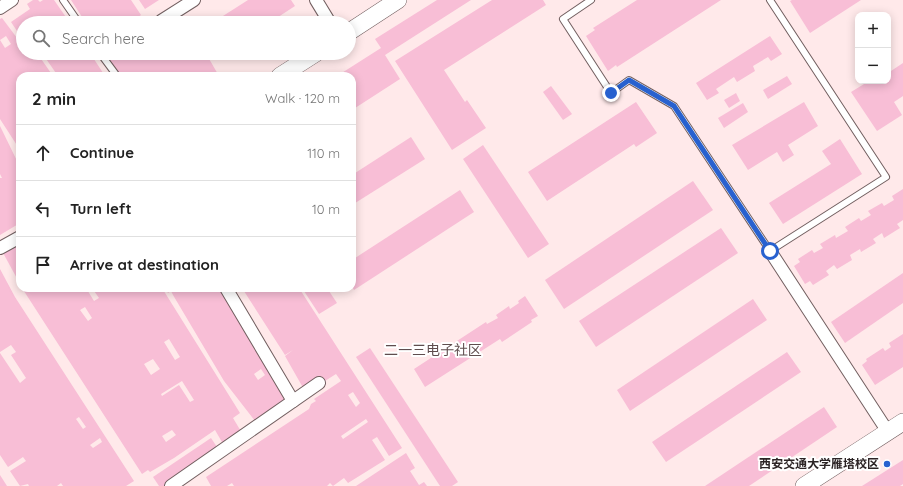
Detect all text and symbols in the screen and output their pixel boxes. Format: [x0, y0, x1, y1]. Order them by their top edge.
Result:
map controls [855, 12, 891, 84]
button: + [855, 12, 891, 48]
search box [16, 16, 356, 60]
icon: search [30, 27, 52, 49]
text: Search here [62, 29, 145, 48]
button: − [855, 48, 891, 84]
route end [602, 84, 620, 102]
text: 2 min [32, 88, 76, 109]
text: Walk · 120 m [265, 90, 340, 106]
icon: ahead [32, 142, 54, 164]
text: Continue [70, 143, 134, 162]
text: 110 m [307, 145, 340, 161]
icon: left [32, 198, 54, 220]
text: Turn left [70, 199, 132, 218]
text: 10 m [312, 201, 340, 217]
route start [761, 242, 779, 260]
icon: arrive [32, 254, 54, 276]
text: Arrive at destination [70, 255, 219, 274]
district label: 二一三电子社区 [384, 341, 482, 359]
place label: 西安交通大学雁塔校区 [759, 456, 879, 471]
marker: 西安交通大学雁塔校区 [882, 459, 892, 469]

